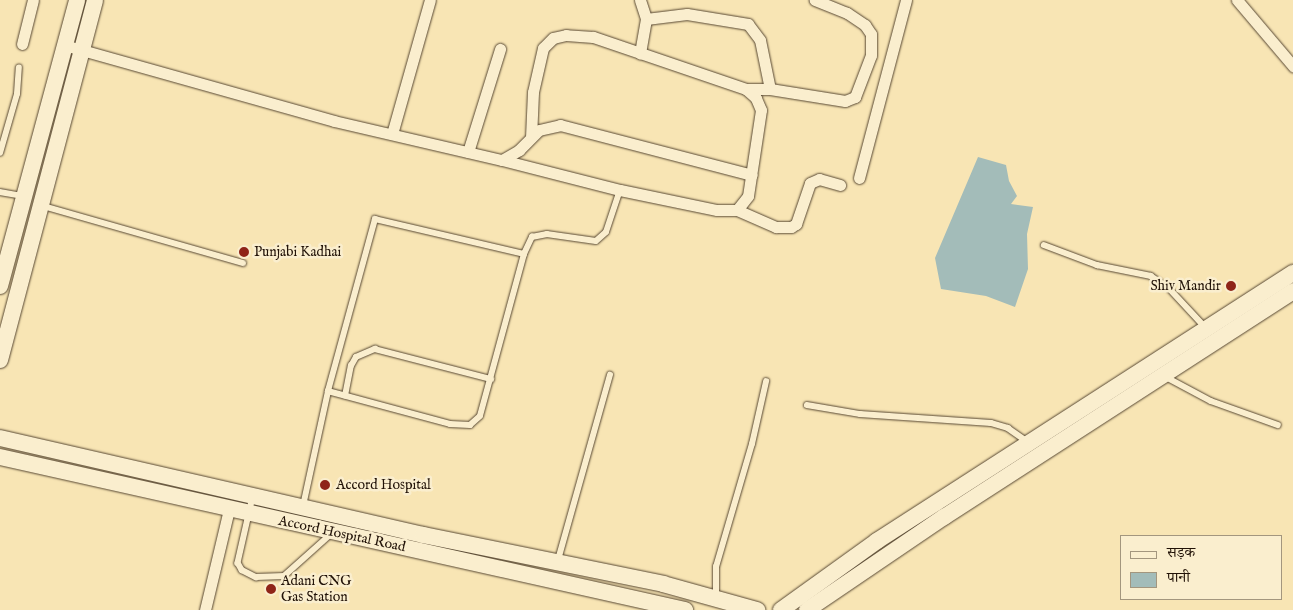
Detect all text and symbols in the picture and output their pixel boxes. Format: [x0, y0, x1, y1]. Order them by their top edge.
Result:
place label: Punjabi Kadhai [254, 244, 341, 260]
marker: Punjabi Kadhai [238, 246, 250, 258]
place label: Shiv Mandir [1150, 278, 1221, 294]
marker: Shiv Mandir [1225, 280, 1237, 292]
place label: Accord Hospital [336, 477, 431, 493]
marker: Accord Hospital [318, 478, 332, 492]
street label: Accord Hospital Road [277, 512, 407, 556]
legend [1120, 535, 1283, 600]
text: सड़क [1167, 543, 1195, 562]
text: पानी [1167, 568, 1190, 587]
place label: Adani CNG Gas Station [281, 573, 351, 606]
marker: Adani CNG Gas Station [265, 583, 277, 595]

